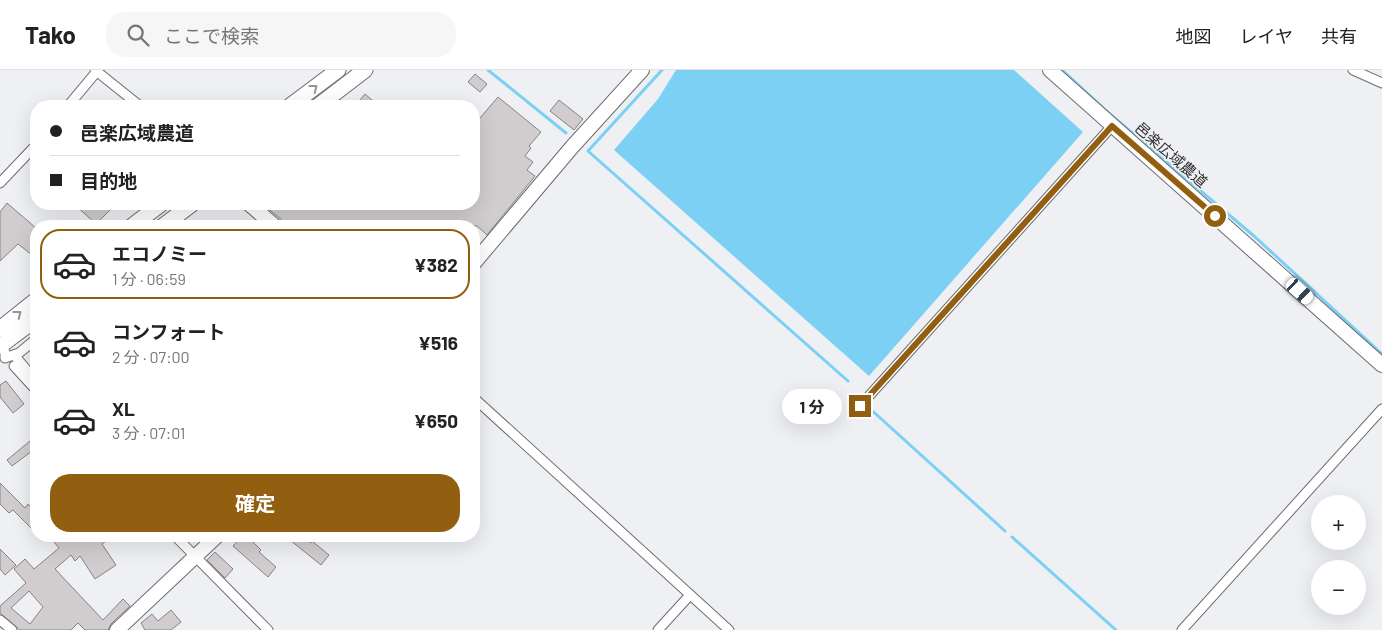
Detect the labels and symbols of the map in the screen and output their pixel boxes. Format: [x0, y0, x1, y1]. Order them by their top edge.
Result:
one-way arrow [308, 85, 318, 94]
street label: 邑楽広域農道 [1132, 118, 1212, 191]
route start [1204, 205, 1226, 227]
car [1283, 275, 1316, 307]
one-way arrow [12, 312, 21, 320]
callout: 1 分 [782, 388, 842, 424]
route end [849, 395, 871, 417]

